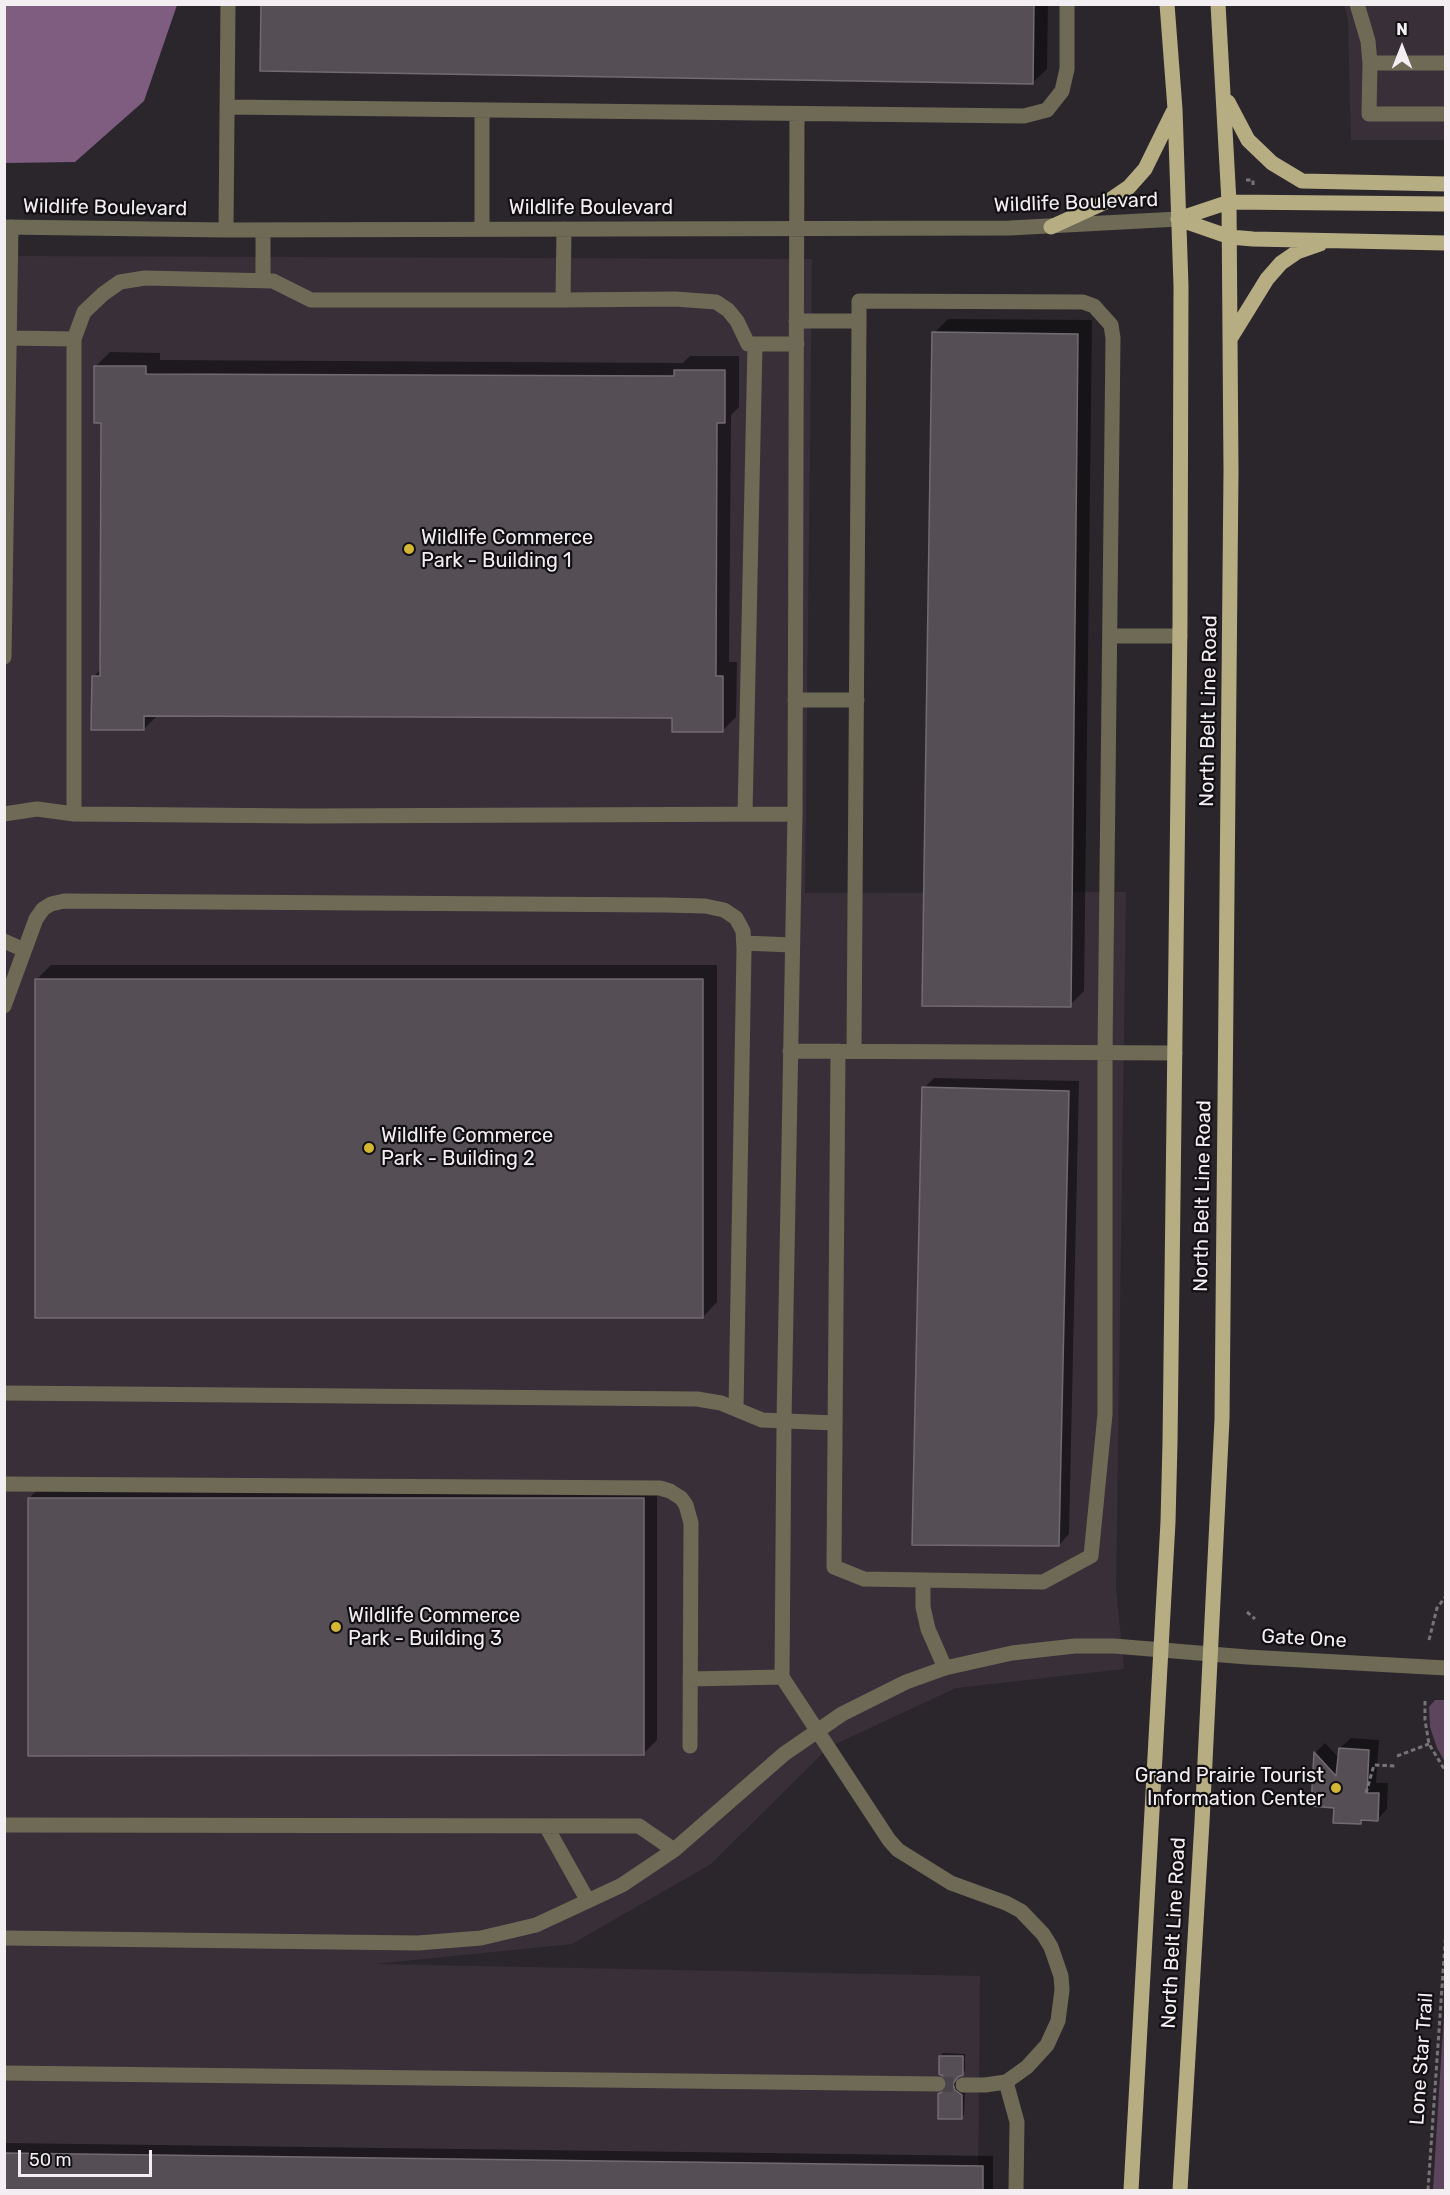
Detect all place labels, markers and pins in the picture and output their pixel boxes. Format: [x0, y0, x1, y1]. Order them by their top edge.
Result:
place label: Wildlife Commerce Park - Building 1 [421, 526, 593, 573]
marker: Wildlife Commerce Park - Building 1 [402, 542, 416, 556]
place label: Wildlife Commerce Park - Building 2 [381, 1124, 553, 1171]
marker: Wildlife Commerce Park - Building 2 [362, 1141, 376, 1155]
place label: Wildlife Commerce Park - Building 3 [348, 1604, 520, 1651]
marker: Wildlife Commerce Park - Building 3 [329, 1620, 343, 1634]
place label: Grand Prairie Tourist Information Center [1135, 1764, 1324, 1811]
marker: Grand Prairie Tourist Information Center [1329, 1781, 1343, 1795]

